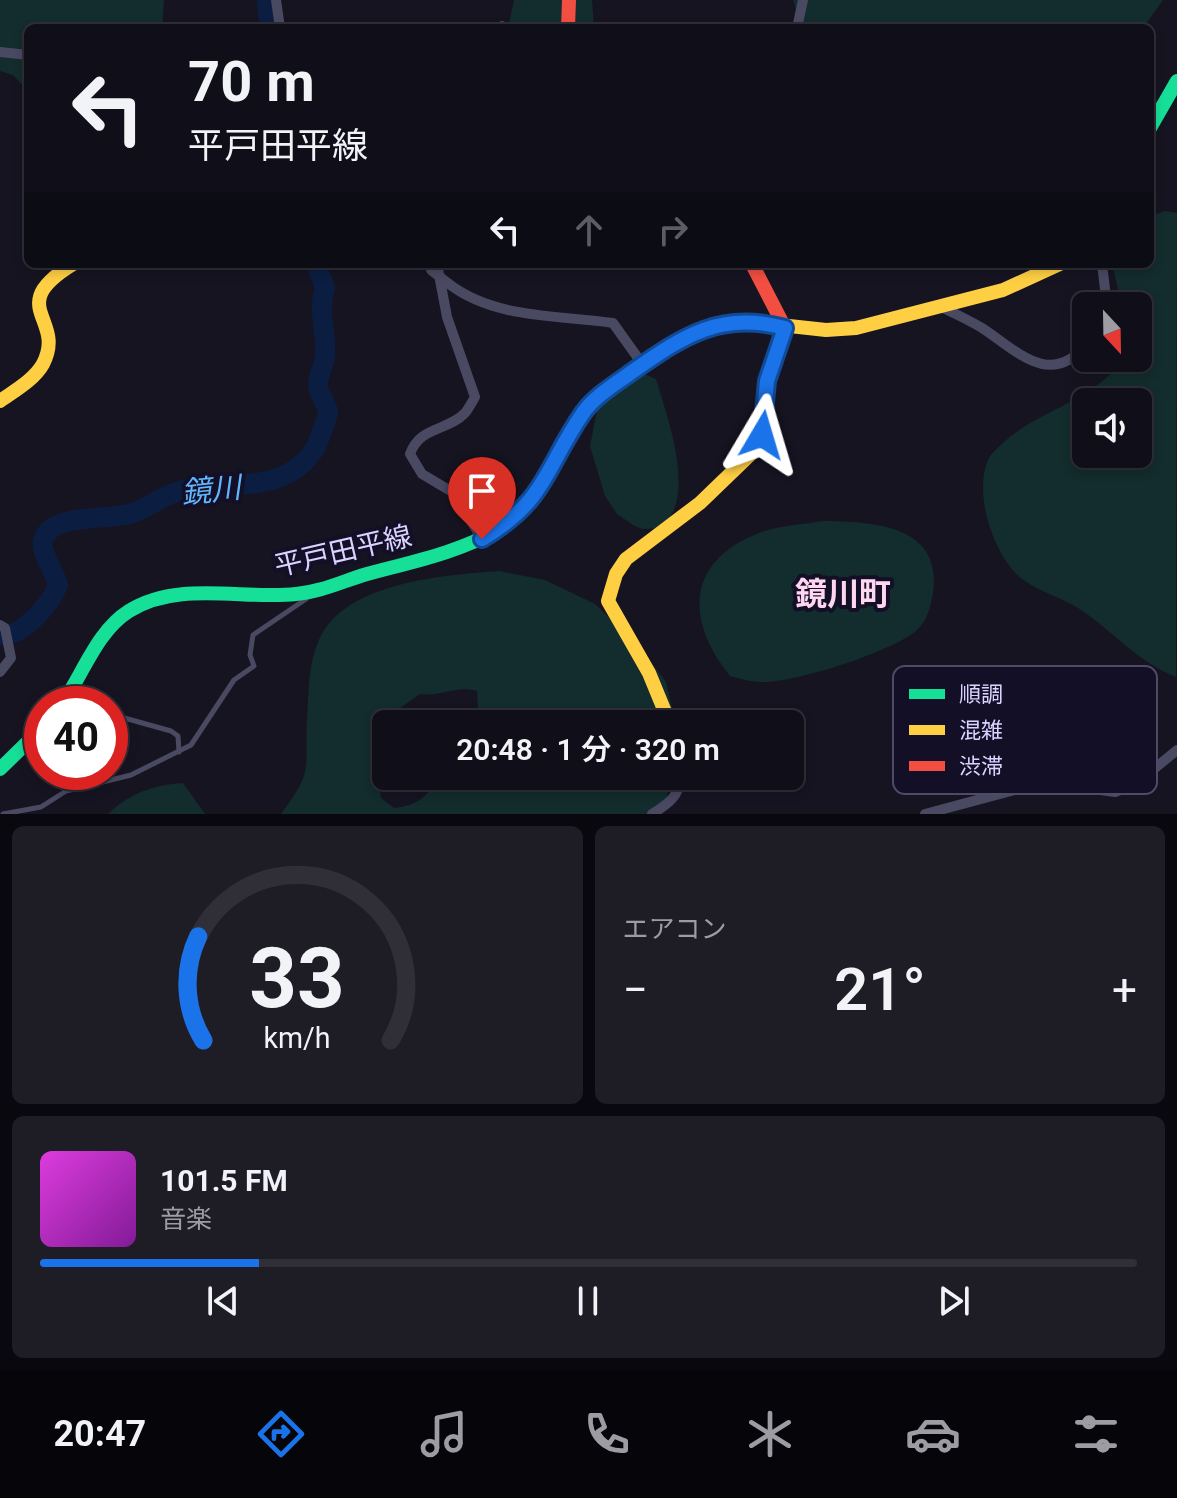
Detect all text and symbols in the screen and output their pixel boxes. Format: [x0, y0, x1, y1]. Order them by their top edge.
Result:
text: 70 m [188, 49, 315, 115]
icon: left [56, 56, 160, 160]
text: 平戸田平線 [188, 125, 368, 167]
icon: left [483, 208, 527, 252]
icon: ahead [567, 208, 611, 252]
icon: right [651, 208, 695, 252]
north arrow [1072, 292, 1152, 372]
map controls [1072, 292, 1152, 468]
button: sound [1072, 388, 1152, 468]
position arrow [720, 393, 804, 477]
pin [448, 457, 516, 539]
water label: 鏡川 [179, 469, 246, 511]
icon: arrive [460, 469, 504, 513]
street label: 平戸田平線 [271, 519, 415, 583]
district label: 鏡川町 [795, 575, 891, 613]
legend [893, 666, 1157, 794]
text: 順調 [959, 682, 1003, 707]
speed limit sign: 40 [24, 686, 128, 790]
text: 混雑 [959, 718, 1003, 743]
text: 20:48 · 1 分 · 320 m [456, 732, 720, 767]
text: 渋滞 [959, 754, 1003, 779]
text: エアコン [623, 914, 727, 944]
text: 33 [250, 930, 345, 1027]
text: 21° [834, 954, 926, 1025]
text: − [623, 964, 648, 1016]
text: + [1112, 964, 1137, 1016]
text: km/h [264, 1021, 331, 1055]
text: 101.5 FM [160, 1163, 288, 1198]
text: 音楽 [160, 1204, 212, 1234]
icon: previous [201, 1279, 245, 1323]
icon: pause [566, 1279, 610, 1323]
icon: next [932, 1279, 976, 1323]
icon: directions [253, 1406, 309, 1462]
icon: music [416, 1406, 472, 1462]
icon: phone [579, 1406, 635, 1462]
icon: climate [742, 1406, 798, 1462]
icon: car [905, 1406, 961, 1462]
icon: filters [1068, 1406, 1124, 1462]
text: 20:47 [53, 1413, 146, 1455]

